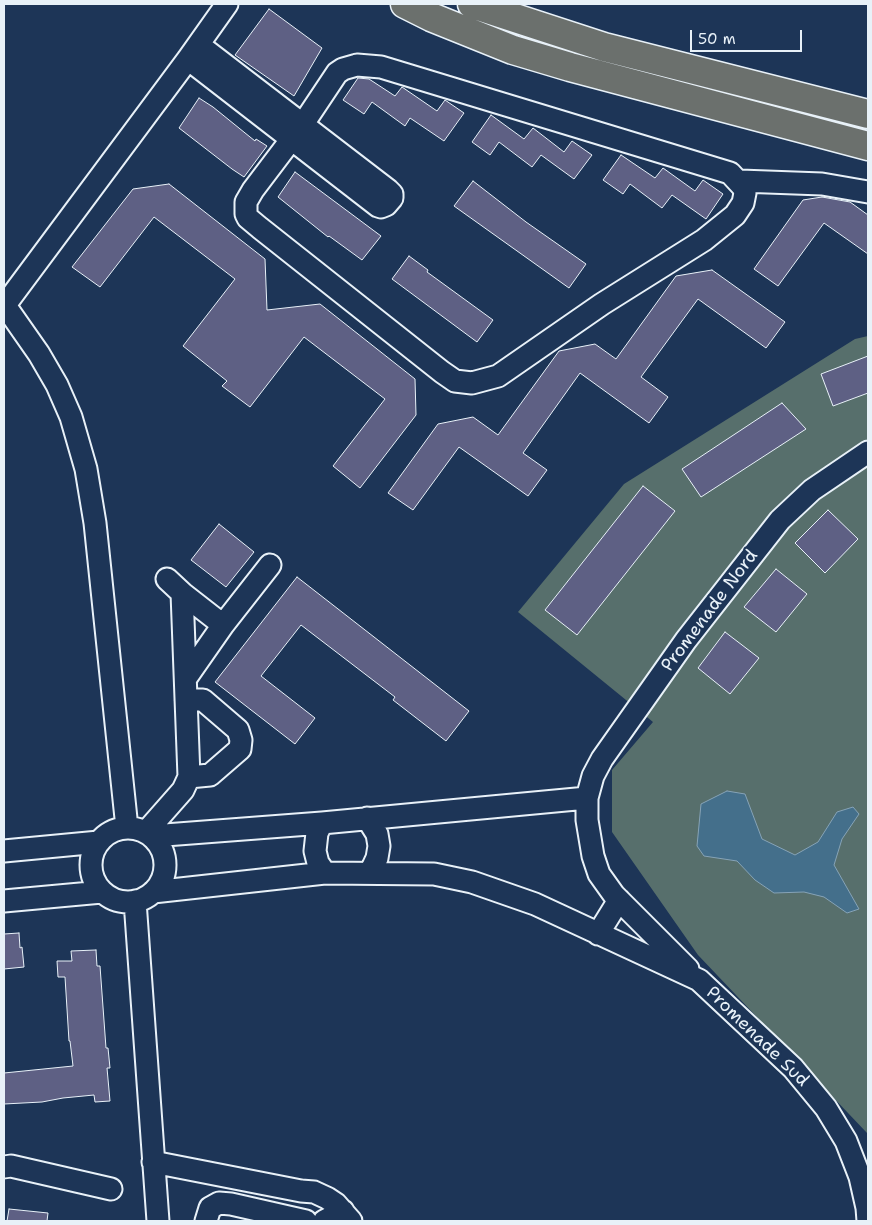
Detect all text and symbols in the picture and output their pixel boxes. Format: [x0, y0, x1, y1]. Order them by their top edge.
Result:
scale bar [692, 20, 804, 52]
text: 50 m [698, 29, 736, 49]
street label: Promenade Nord [657, 546, 763, 676]
street label: Promenade Sud [701, 982, 813, 1092]

